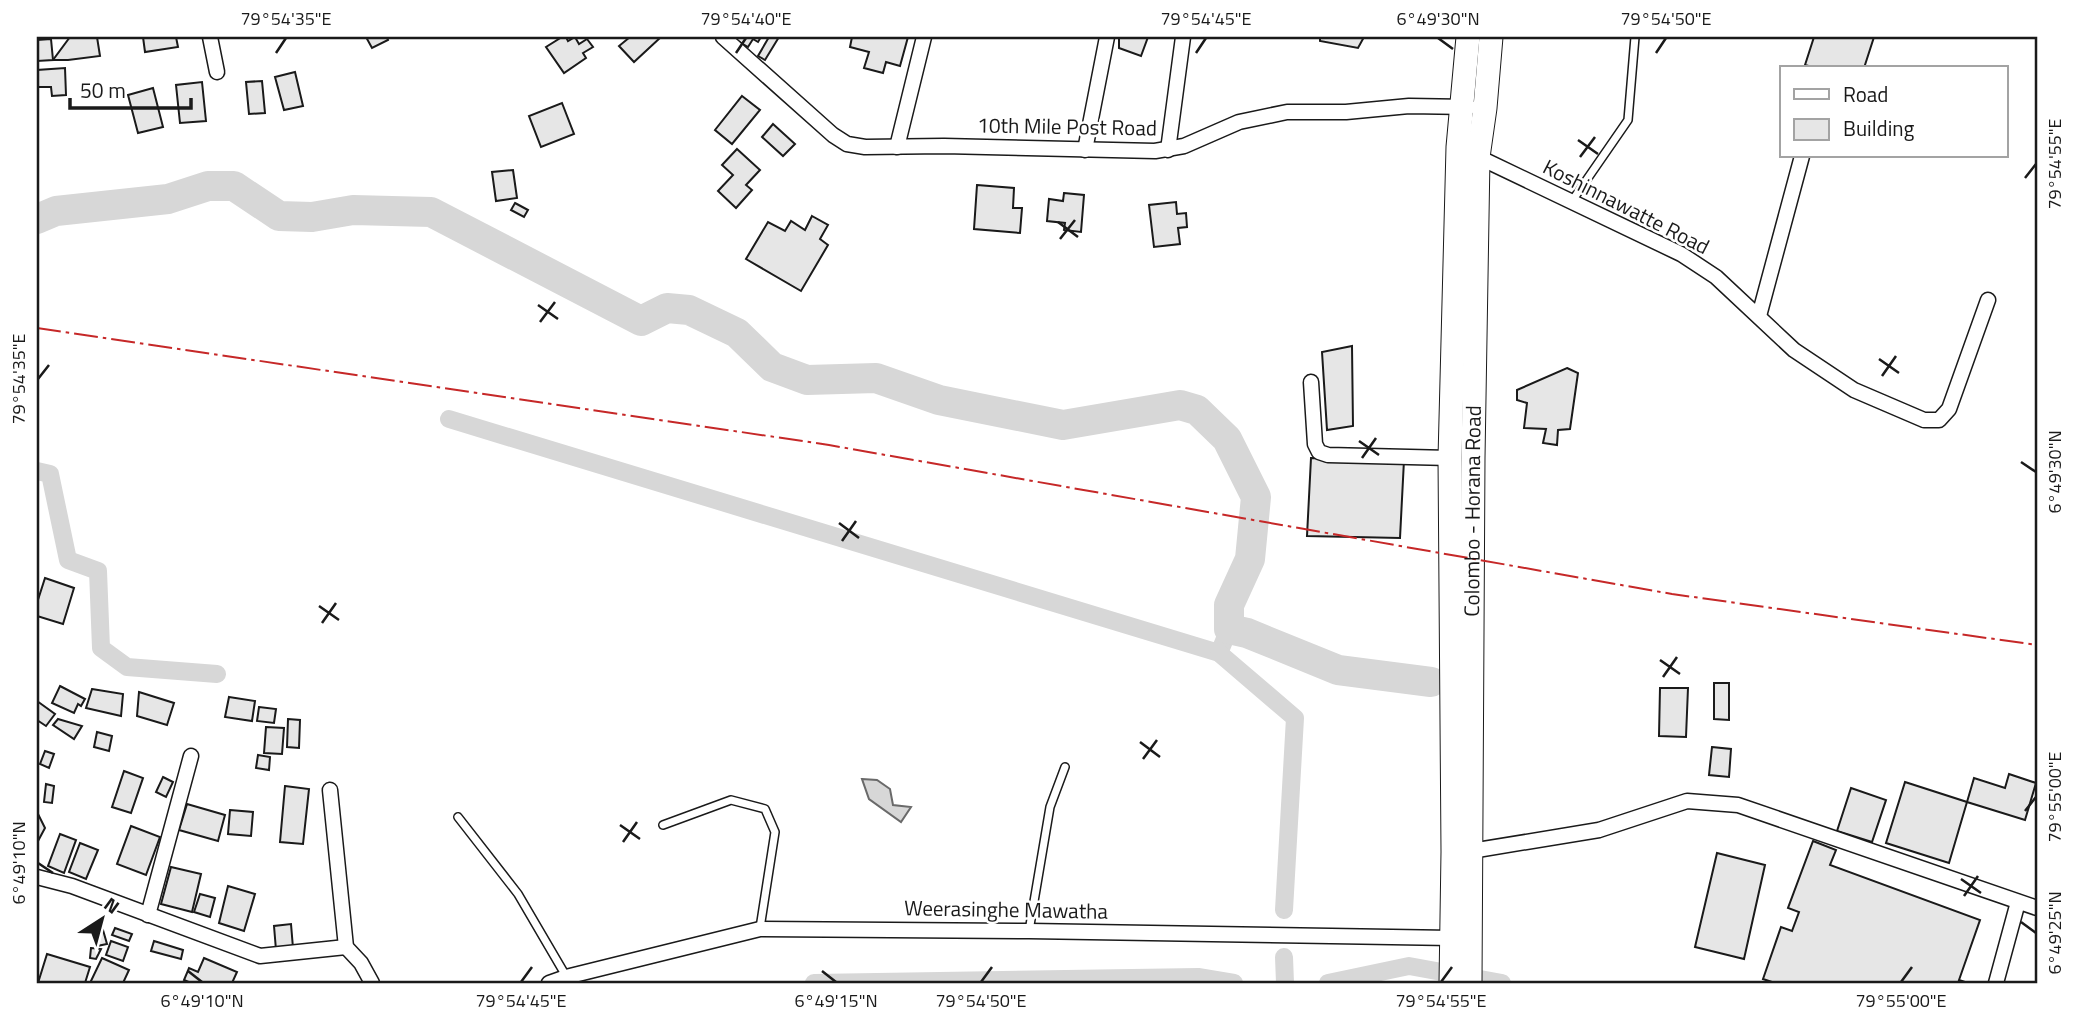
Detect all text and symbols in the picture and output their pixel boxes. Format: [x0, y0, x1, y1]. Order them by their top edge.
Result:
text: 79°54'35"E [241, 5, 332, 32]
text: 79°54'40"E [701, 5, 792, 32]
text: 79°54'45"E [1161, 5, 1252, 32]
text: 6°49'30"N [1396, 5, 1480, 32]
text: 79°54'50"E [1621, 5, 1712, 32]
scale bar [70, 66, 191, 110]
legend [1780, 66, 2008, 158]
text: 50 m [80, 74, 126, 106]
text: Road [1843, 78, 1888, 110]
street label: 10th Mile Post Road [977, 108, 1157, 144]
text: Building [1843, 112, 1915, 144]
text: 79°54'55"E [2041, 118, 2068, 209]
street label: Koshinnawatte Road [1538, 150, 1715, 262]
text: 79°54'35"E [5, 333, 32, 424]
street label: Colombo - Horana Road [1455, 405, 1489, 617]
text: 6°49'30"N [2041, 430, 2068, 514]
text: 79°55'00"E [2041, 751, 2068, 842]
text: 6°49'10"N [5, 821, 32, 905]
north arrow [66, 884, 136, 954]
text: N [98, 889, 126, 920]
street label: Weerasinghe Mawatha [904, 891, 1109, 927]
text: 6°49'25"N [2041, 891, 2068, 975]
text: 6°49'10"N [160, 987, 244, 1014]
text: 79°54'45"E [476, 987, 567, 1014]
text: 6°49'15"N [794, 987, 878, 1014]
text: 79°54'50"E [936, 987, 1027, 1014]
text: 79°54'55"E [1396, 987, 1487, 1014]
text: 79°55'00"E [1856, 987, 1947, 1014]

